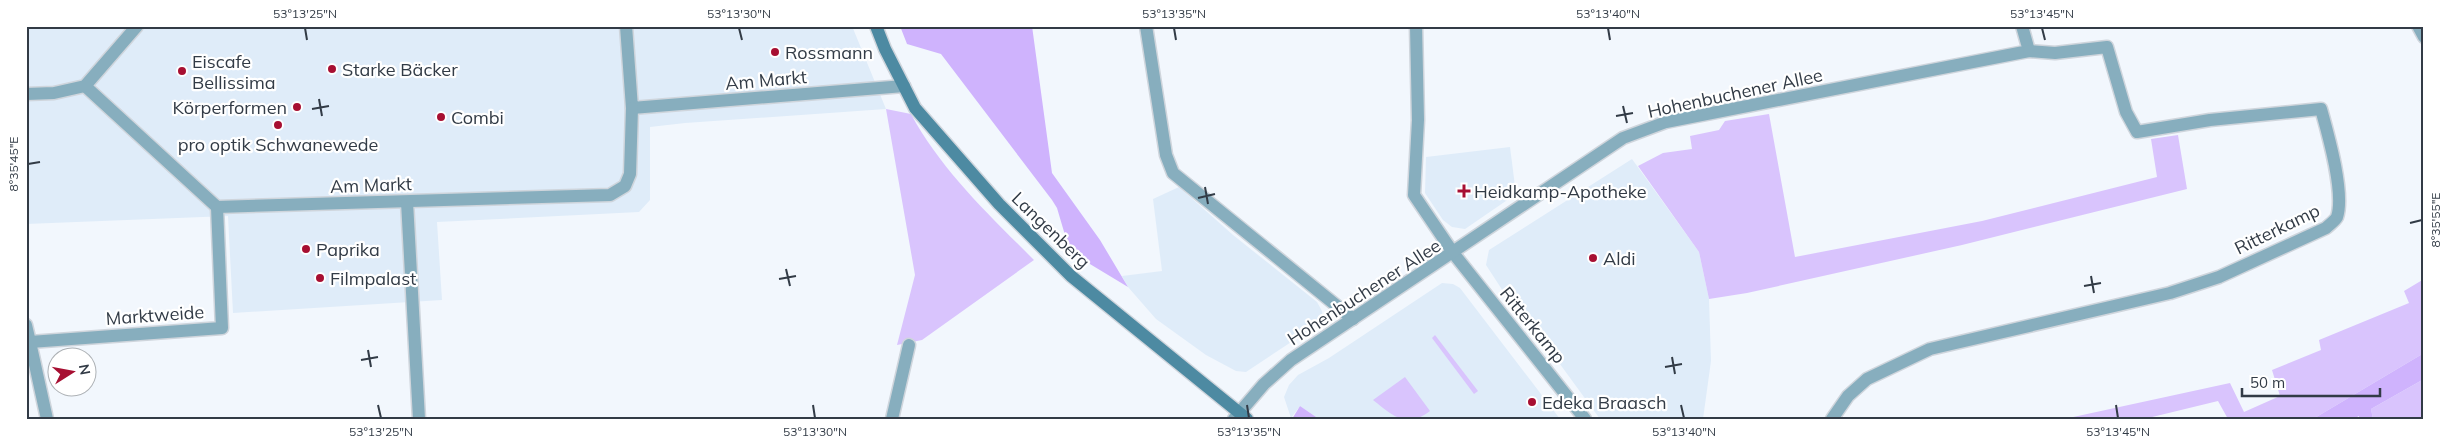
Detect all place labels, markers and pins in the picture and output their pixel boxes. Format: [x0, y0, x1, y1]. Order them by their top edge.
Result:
place label: Rossmann [785, 41, 873, 64]
marker: Rossmann [769, 46, 781, 58]
place label: Eiscafe Bellissima [192, 50, 276, 94]
place label: Starke Bäcker [342, 58, 458, 81]
marker: Starke Bäcker [326, 63, 338, 75]
marker: Eiscafe Bellissima [176, 65, 188, 77]
place label: Körperformen [173, 96, 287, 119]
marker: Körperformen [291, 101, 303, 113]
place label: Combi [451, 106, 504, 129]
marker: Combi [435, 111, 447, 123]
marker: pro optik Schwanewede [272, 119, 284, 131]
place label: pro optik Schwanewede [178, 133, 378, 156]
place label: Heidkamp-Apotheke [1474, 180, 1647, 203]
marker: Heidkamp-Apotheke [1458, 185, 1470, 197]
place label: Paprika [316, 238, 380, 261]
marker: Paprika [300, 243, 312, 255]
place label: Aldi [1603, 247, 1636, 270]
marker: Aldi [1587, 252, 1599, 264]
place label: Filmpalast [330, 267, 416, 290]
marker: Filmpalast [314, 272, 326, 284]
place label: Edeka Braasch [1542, 391, 1666, 414]
marker: Edeka Braasch [1526, 396, 1538, 408]

